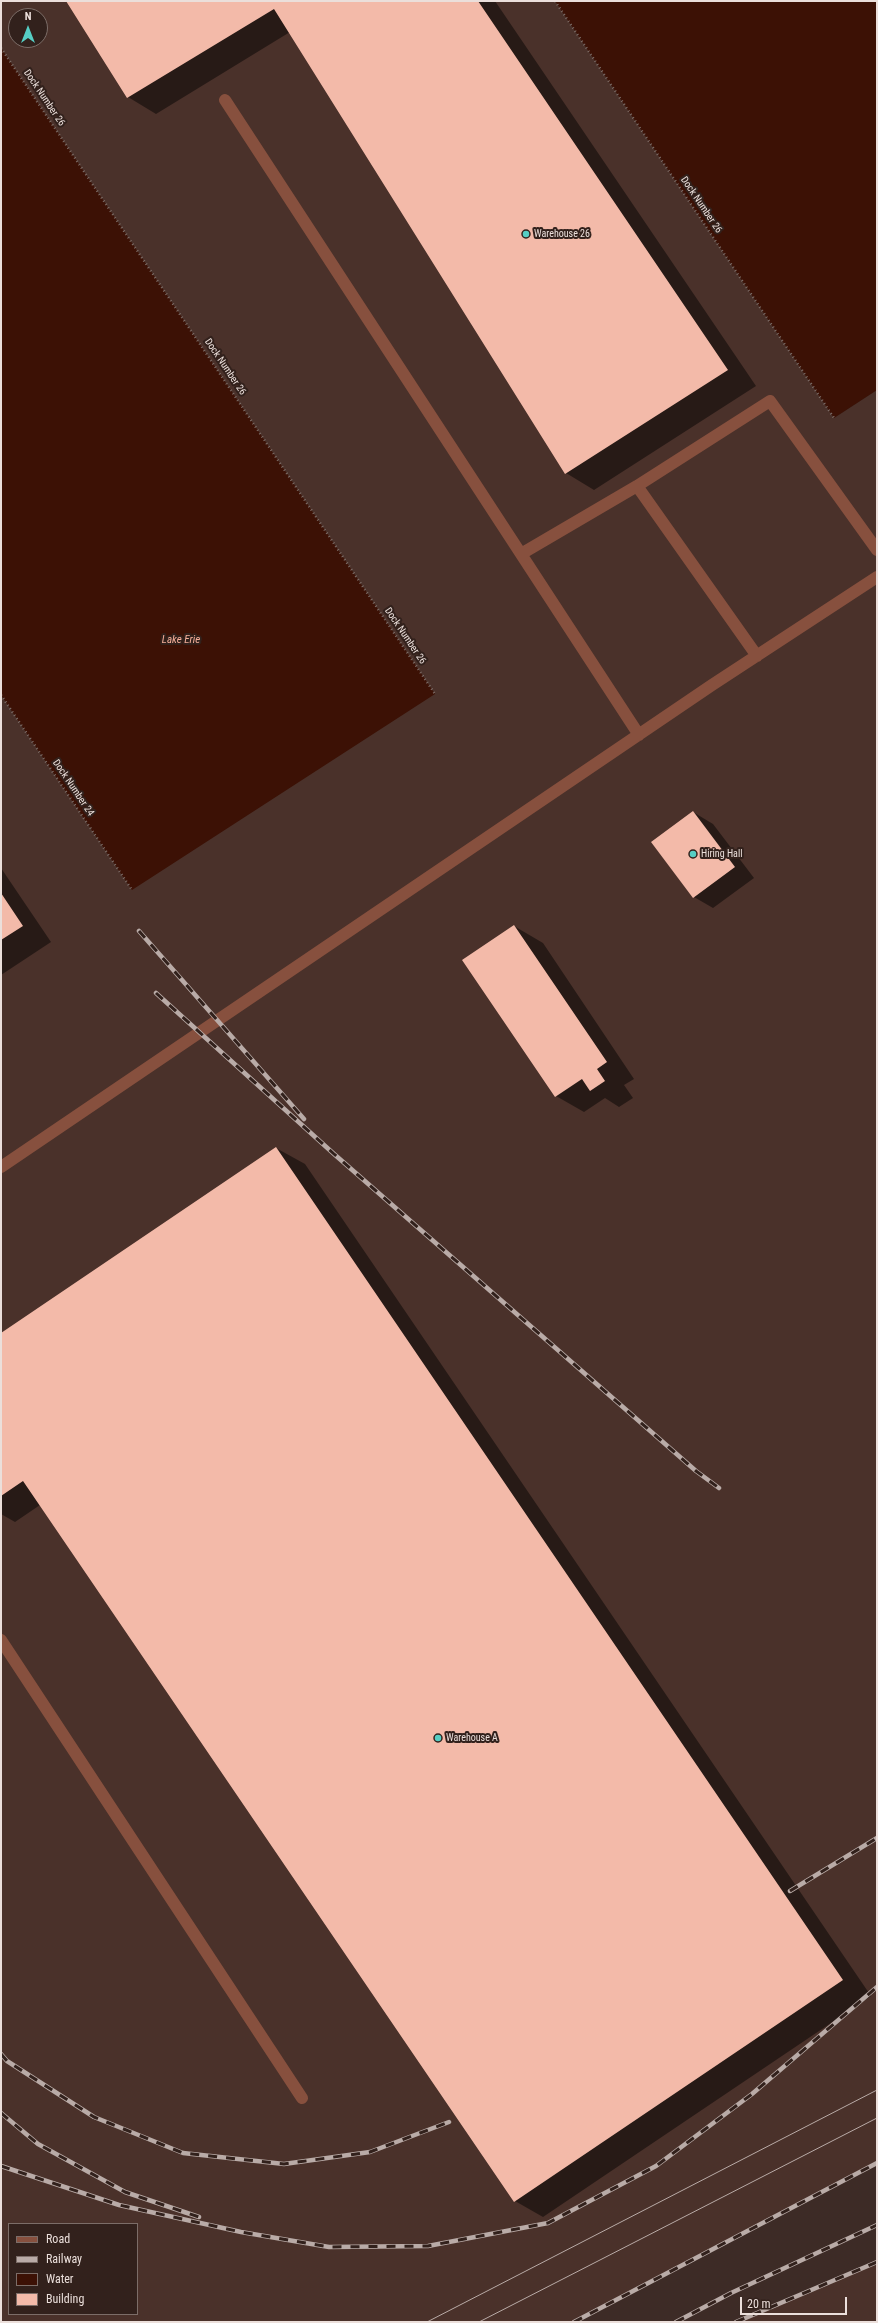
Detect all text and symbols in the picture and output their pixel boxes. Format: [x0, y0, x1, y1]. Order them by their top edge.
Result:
north arrow [8, 8, 48, 48]
text: N [25, 10, 31, 23]
street label: Dock Number 26 [21, 67, 67, 129]
street label: Dock Number 26 [678, 174, 724, 236]
place label: Warehouse 26 [534, 228, 590, 240]
marker: Warehouse 26 [521, 229, 531, 239]
street label: Dock Number 26 [202, 336, 248, 398]
street label: Dock Number 26 [382, 605, 428, 667]
water label: Lake Erie [162, 633, 200, 647]
street label: Dock Number 24 [50, 757, 96, 819]
place label: Hiring Hall [701, 848, 742, 860]
marker: Hiring Hall [688, 849, 698, 859]
place label: Warehouse A [446, 1732, 498, 1744]
marker: Warehouse A [433, 1733, 443, 1743]
legend [8, 2223, 138, 2315]
text: Road [46, 2232, 70, 2246]
text: Railway [46, 2252, 82, 2266]
text: Water [46, 2272, 74, 2286]
scale bar [742, 2289, 849, 2315]
text: Building [46, 2292, 84, 2306]
text: 20 m [747, 2297, 771, 2311]

